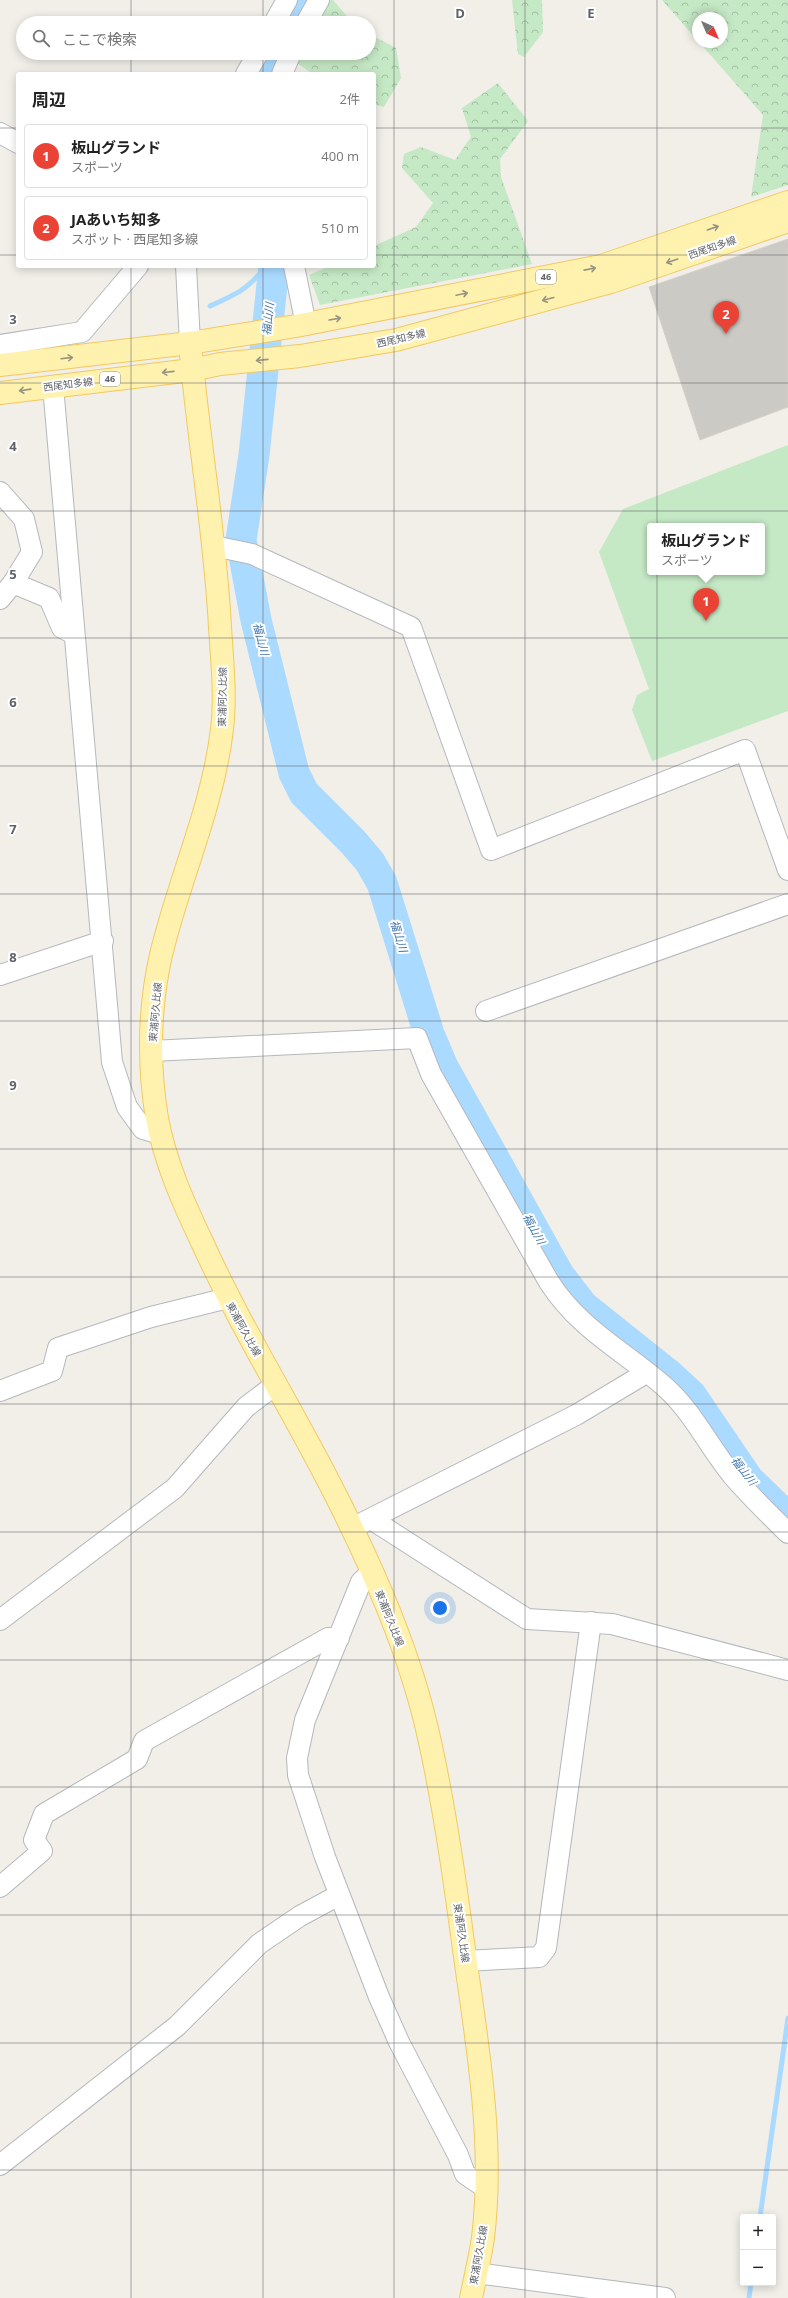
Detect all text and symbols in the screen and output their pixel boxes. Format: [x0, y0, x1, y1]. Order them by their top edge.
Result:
text: D [455, 4, 465, 22]
text: E [587, 4, 595, 22]
north arrow [692, 12, 728, 48]
search box [16, 16, 376, 60]
icon: search [30, 27, 52, 49]
text: ここで検索 [62, 29, 137, 49]
text: 周辺 [32, 88, 66, 111]
text: 2件 [340, 90, 360, 108]
text: 板山グランド [71, 137, 161, 157]
text: 1 [42, 147, 50, 165]
text: 400 m [321, 147, 359, 165]
text: スポーツ [71, 158, 123, 176]
text: JAあいち知多 [71, 209, 161, 229]
text: 2 [42, 219, 50, 237]
text: 510 m [321, 219, 359, 237]
one-way arrow [706, 224, 719, 231]
text: スポット · 西尾知多線 [71, 230, 198, 248]
street label: 西尾知多線 [686, 232, 738, 262]
one-way arrow [665, 258, 678, 265]
one-way arrow [583, 264, 596, 272]
road number: 46 [536, 270, 556, 284]
one-way arrow [455, 290, 468, 298]
one-way arrow [541, 296, 554, 303]
water label: 福山川 [258, 301, 277, 336]
pin: 2 [713, 301, 739, 334]
text: 3 [9, 310, 17, 328]
one-way arrow [328, 315, 341, 323]
street label: 西尾知多線 [375, 326, 427, 350]
one-way arrow [60, 354, 73, 361]
one-way arrow [256, 356, 269, 363]
one-way arrow [162, 369, 175, 376]
road number: 46 [100, 372, 120, 386]
street label: 西尾知多線 [42, 374, 94, 394]
one-way arrow [19, 386, 32, 394]
text: 4 [9, 437, 17, 455]
popup [647, 523, 765, 575]
text: 板山グランド [661, 530, 751, 550]
text: スポーツ [661, 551, 713, 569]
text: 5 [9, 565, 17, 583]
pin: 1 [693, 588, 719, 621]
water label: 福山川 [250, 621, 273, 658]
street label: 東浦阿久比線 [214, 667, 230, 727]
text: 6 [9, 693, 17, 711]
text: 7 [9, 820, 17, 838]
water label: 福山川 [387, 918, 412, 955]
text: 8 [9, 948, 17, 966]
street label: 東浦阿久比線 [145, 982, 165, 1042]
text: 9 [9, 1076, 17, 1094]
water label: 福山川 [520, 1211, 549, 1248]
street label: 東浦阿久比線 [223, 1299, 265, 1359]
water label: 福山川 [728, 1453, 761, 1489]
street label: 東浦阿久比線 [372, 1588, 408, 1648]
your location [430, 1598, 450, 1618]
street label: 東浦阿久比線 [451, 1902, 473, 1964]
map controls [740, 2214, 776, 2286]
button: + [740, 2214, 776, 2250]
street label: 東浦阿久比線 [466, 2224, 490, 2286]
button: − [740, 2250, 776, 2286]

